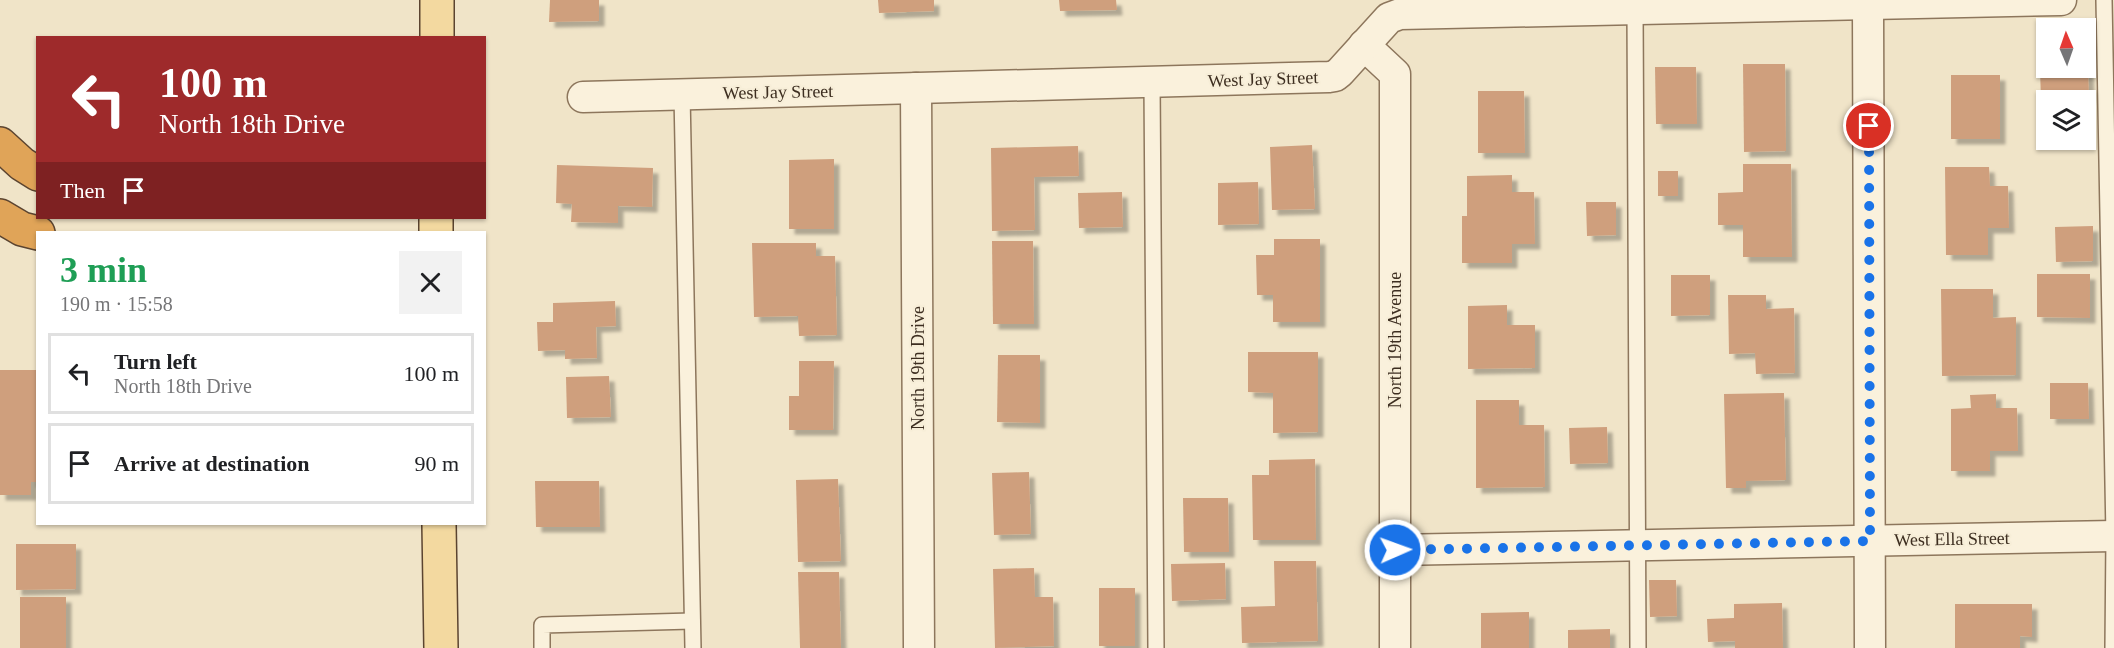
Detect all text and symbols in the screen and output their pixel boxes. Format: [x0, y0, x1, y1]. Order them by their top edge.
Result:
north arrow [2036, 18, 2096, 78]
map controls [2036, 18, 2096, 150]
icon: left [60, 60, 138, 138]
text: 100 m [159, 60, 268, 106]
street label: West Jay Street [1207, 67, 1319, 91]
street label: West Jay Street [723, 81, 833, 103]
button: layers [2036, 90, 2096, 150]
pin [1843, 100, 1894, 151]
text: North 18th Drive [159, 109, 345, 139]
icon: arrive [1852, 109, 1885, 142]
icon: arrive [117, 174, 150, 207]
text: Then [60, 178, 105, 203]
text: 3 min [60, 250, 147, 290]
button: close [399, 251, 462, 314]
street label: North 19th Avenue [1385, 272, 1405, 408]
text: 190 m · 15:58 [60, 293, 173, 315]
street label: North 19th Drive [908, 306, 928, 430]
text: Turn left [114, 349, 197, 374]
icon: left [63, 357, 96, 390]
text: 100 m [403, 361, 459, 386]
text: North 18th Drive [114, 375, 252, 397]
icon: arrive [63, 447, 96, 480]
text: Arrive at destination [114, 451, 310, 476]
text: 90 m [414, 451, 459, 476]
position arrow [1363, 518, 1427, 582]
street label: West Ella Street [1894, 528, 2010, 550]

